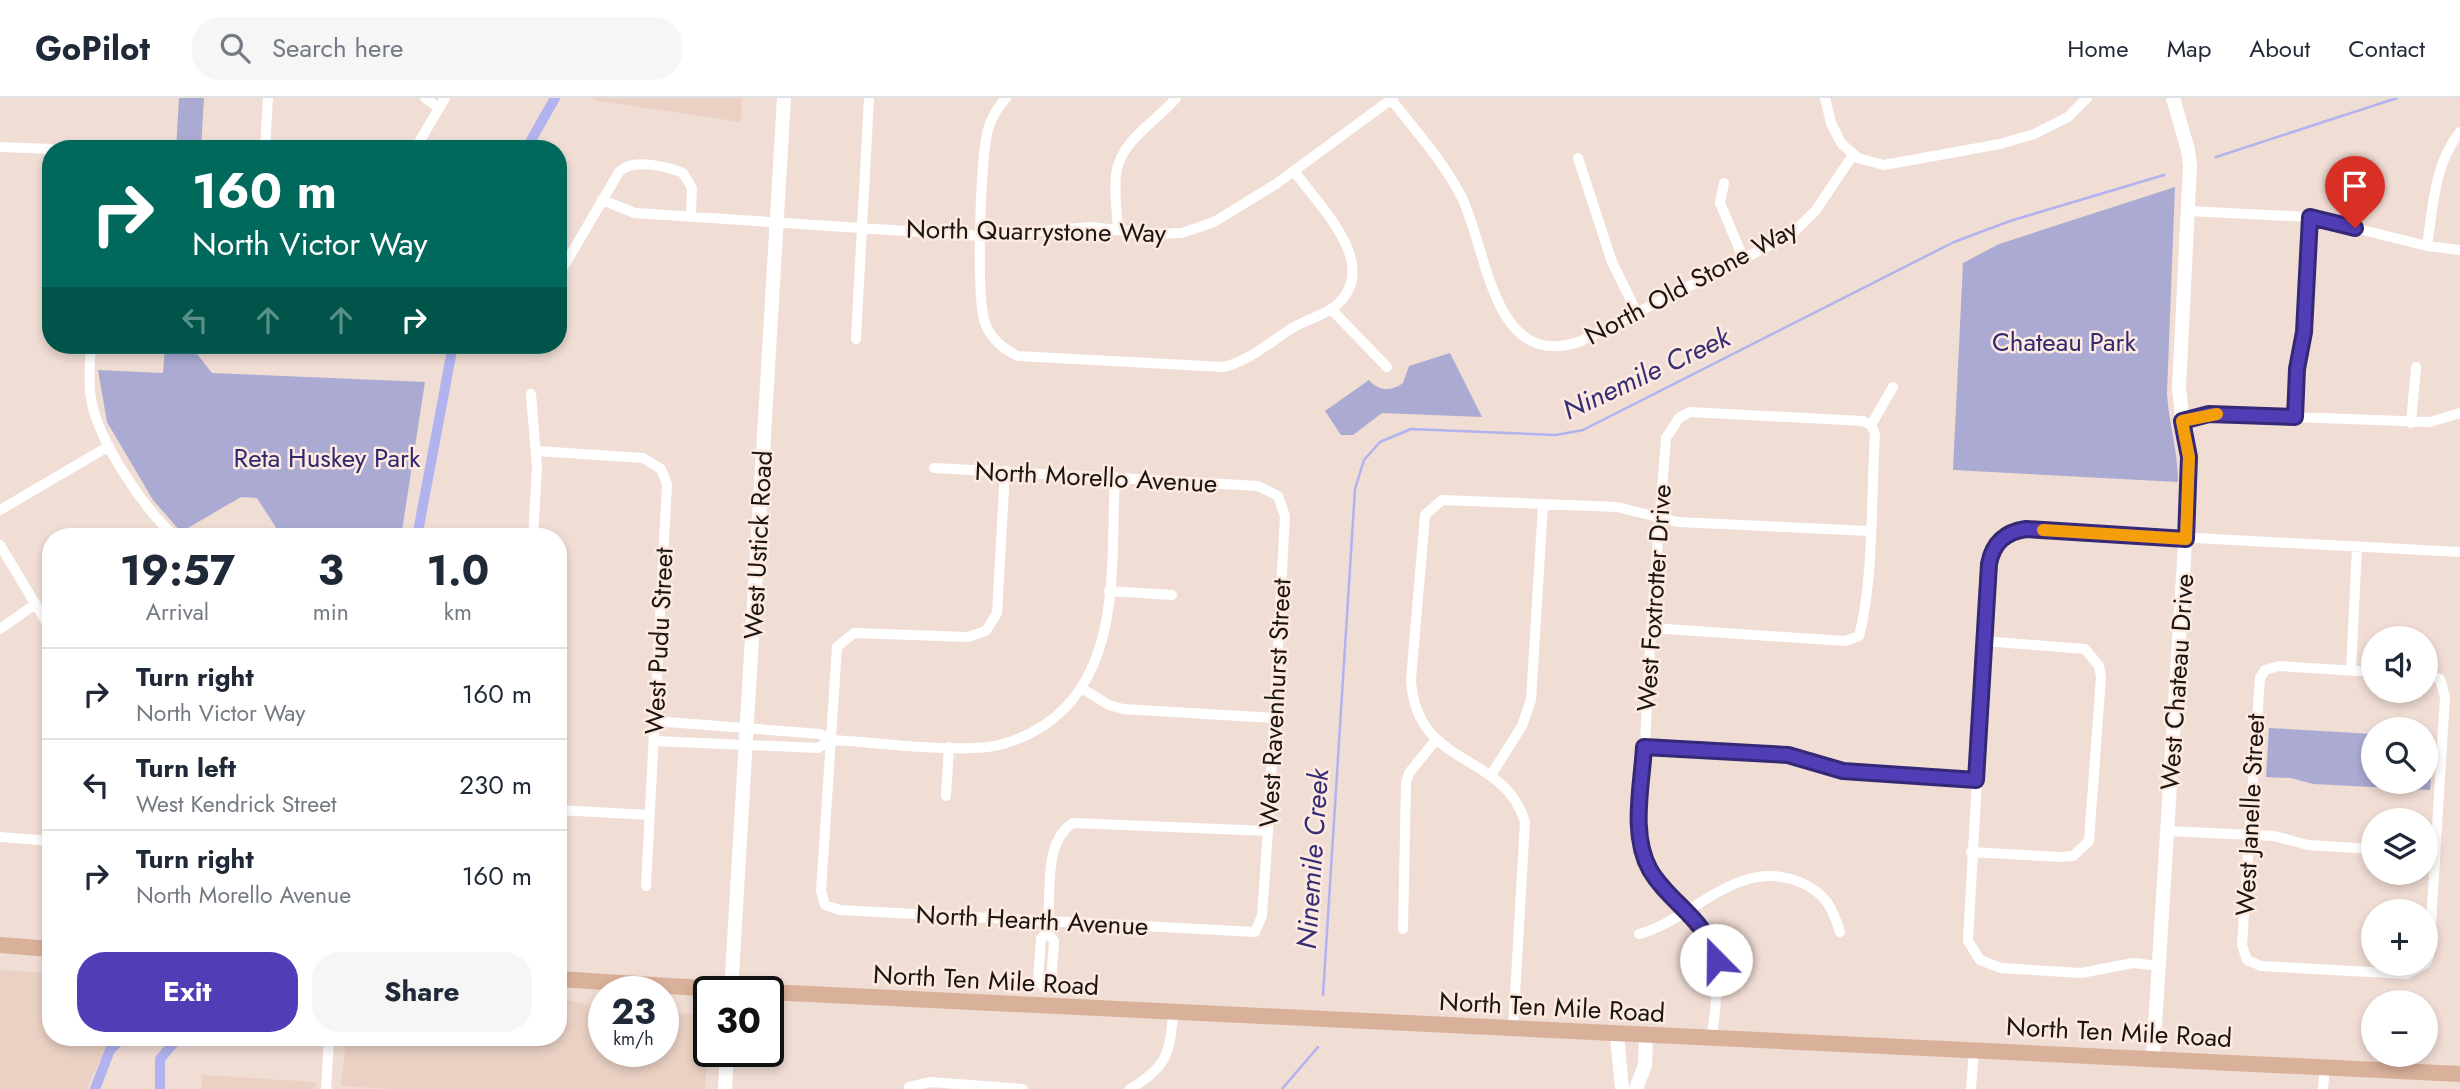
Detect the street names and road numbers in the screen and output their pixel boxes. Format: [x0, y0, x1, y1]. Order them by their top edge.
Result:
street label: North Old Stone Way [1578, 209, 1805, 354]
street label: North Quarrystone Way [905, 210, 1167, 252]
street label: West Ustick Road [734, 450, 782, 640]
street label: North Morello Avenue [974, 452, 1218, 502]
street label: West Foxtrotter Drive [1627, 483, 1681, 713]
street label: West Pudu Street [635, 546, 683, 735]
street label: West Chateau Drive [2150, 572, 2204, 792]
street label: West Ravenhurst Street [1250, 577, 1301, 829]
street label: West Janelle Street [2226, 712, 2274, 917]
street label: North Hearth Avenue [915, 895, 1149, 945]
street label: North Ten Mile Road [872, 955, 1100, 1005]
street label: North Ten Mile Road [1438, 982, 1666, 1032]
street label: North Ten Mile Road [2005, 1007, 2233, 1057]

